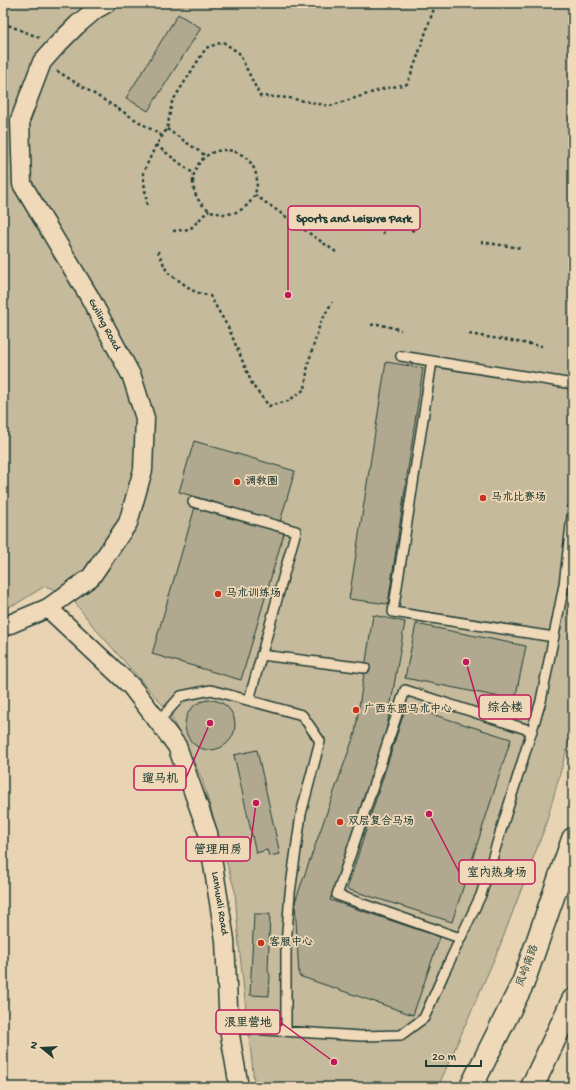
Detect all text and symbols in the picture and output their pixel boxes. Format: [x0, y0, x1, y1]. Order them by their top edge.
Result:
callout: Sports and Leisure Park [288, 206, 420, 230]
text: Sports and Leisure Park [296, 213, 414, 227]
street label: Guiling Road [85, 297, 124, 355]
place label: 调教圈 [245, 475, 278, 488]
marker: 调教圈 [232, 477, 242, 487]
place label: 马术比赛场 [491, 491, 546, 504]
marker: 马术比赛场 [478, 493, 488, 503]
place label: 马术训练场 [226, 587, 281, 600]
marker: 马术训练场 [213, 589, 223, 599]
callout: 综合楼 [479, 695, 531, 719]
text: 综合楼 [487, 701, 523, 716]
place label: 广西东盟马术中心 [364, 703, 452, 716]
marker: 广西东盟马术中心 [351, 705, 361, 715]
callout: 遛马机 [134, 766, 186, 790]
text: 遛马机 [142, 772, 179, 787]
place label: 双层复合马场 [348, 815, 414, 828]
marker: 双层复合马场 [335, 817, 345, 827]
callout: 管理用房 [186, 837, 250, 861]
text: 管理用房 [194, 843, 242, 858]
callout: 室内热身场 [459, 860, 535, 884]
text: 室内热身场 [467, 866, 527, 881]
street label: Lanhuali Road [208, 871, 230, 937]
place label: 客服中心 [269, 936, 313, 949]
marker: 客服中心 [256, 938, 266, 948]
street label: 凤岭南路 [513, 943, 541, 989]
callout: 浪里营地 [216, 1010, 280, 1034]
text: 浪里营地 [224, 1016, 272, 1031]
north arrow [22, 1028, 62, 1068]
text: N [28, 1040, 41, 1051]
scale bar [426, 1042, 481, 1068]
text: 20 m [432, 1051, 457, 1065]

